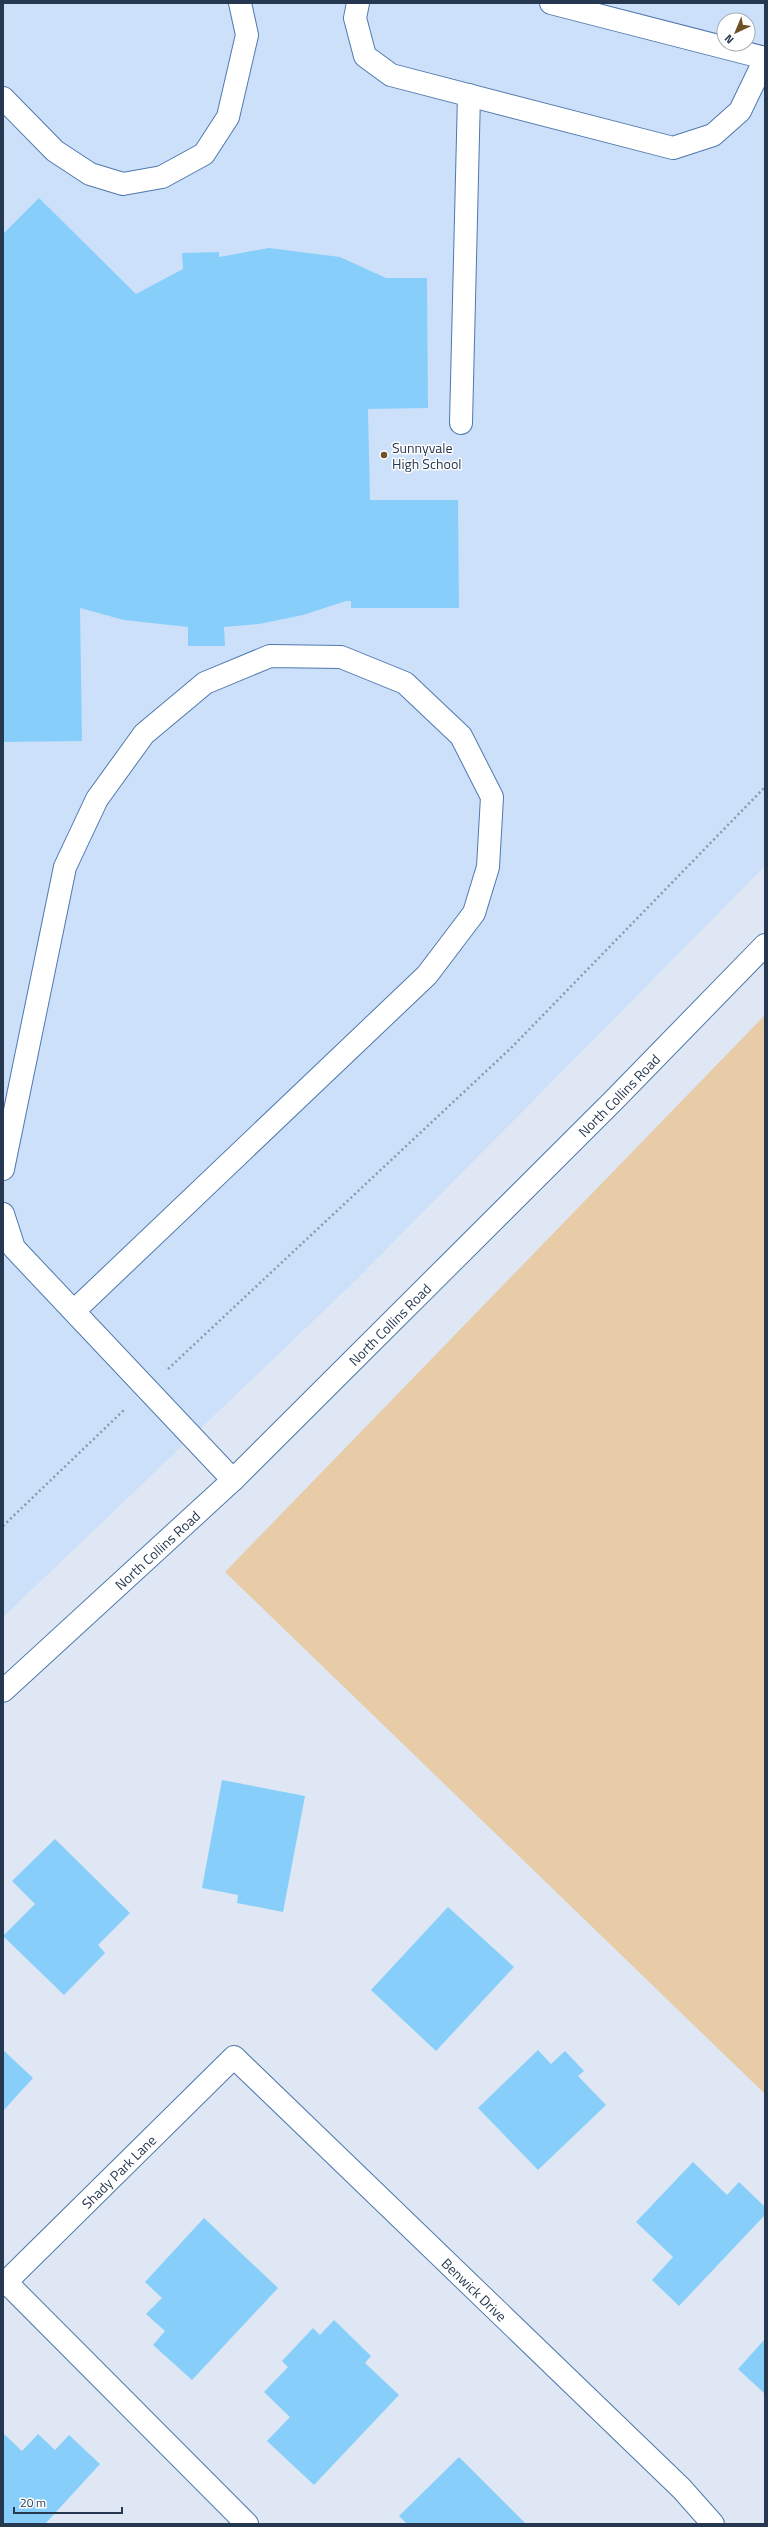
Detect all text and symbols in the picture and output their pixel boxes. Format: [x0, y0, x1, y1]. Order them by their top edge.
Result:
north arrow [716, 12, 756, 52]
text: N [721, 31, 737, 48]
place label: Sunnyvale High School [392, 437, 462, 474]
marker: Sunnyvale High School [379, 450, 389, 460]
street label: North Collins Road [573, 1049, 664, 1141]
street label: North Collins Road [343, 1278, 435, 1370]
street label: North Collins Road [110, 1505, 204, 1594]
street label: Shady Park Lane [76, 2129, 160, 2213]
street label: Benwick Drive [437, 2253, 512, 2326]
scale bar [14, 2489, 122, 2515]
text: 20 m [20, 2493, 46, 2512]

